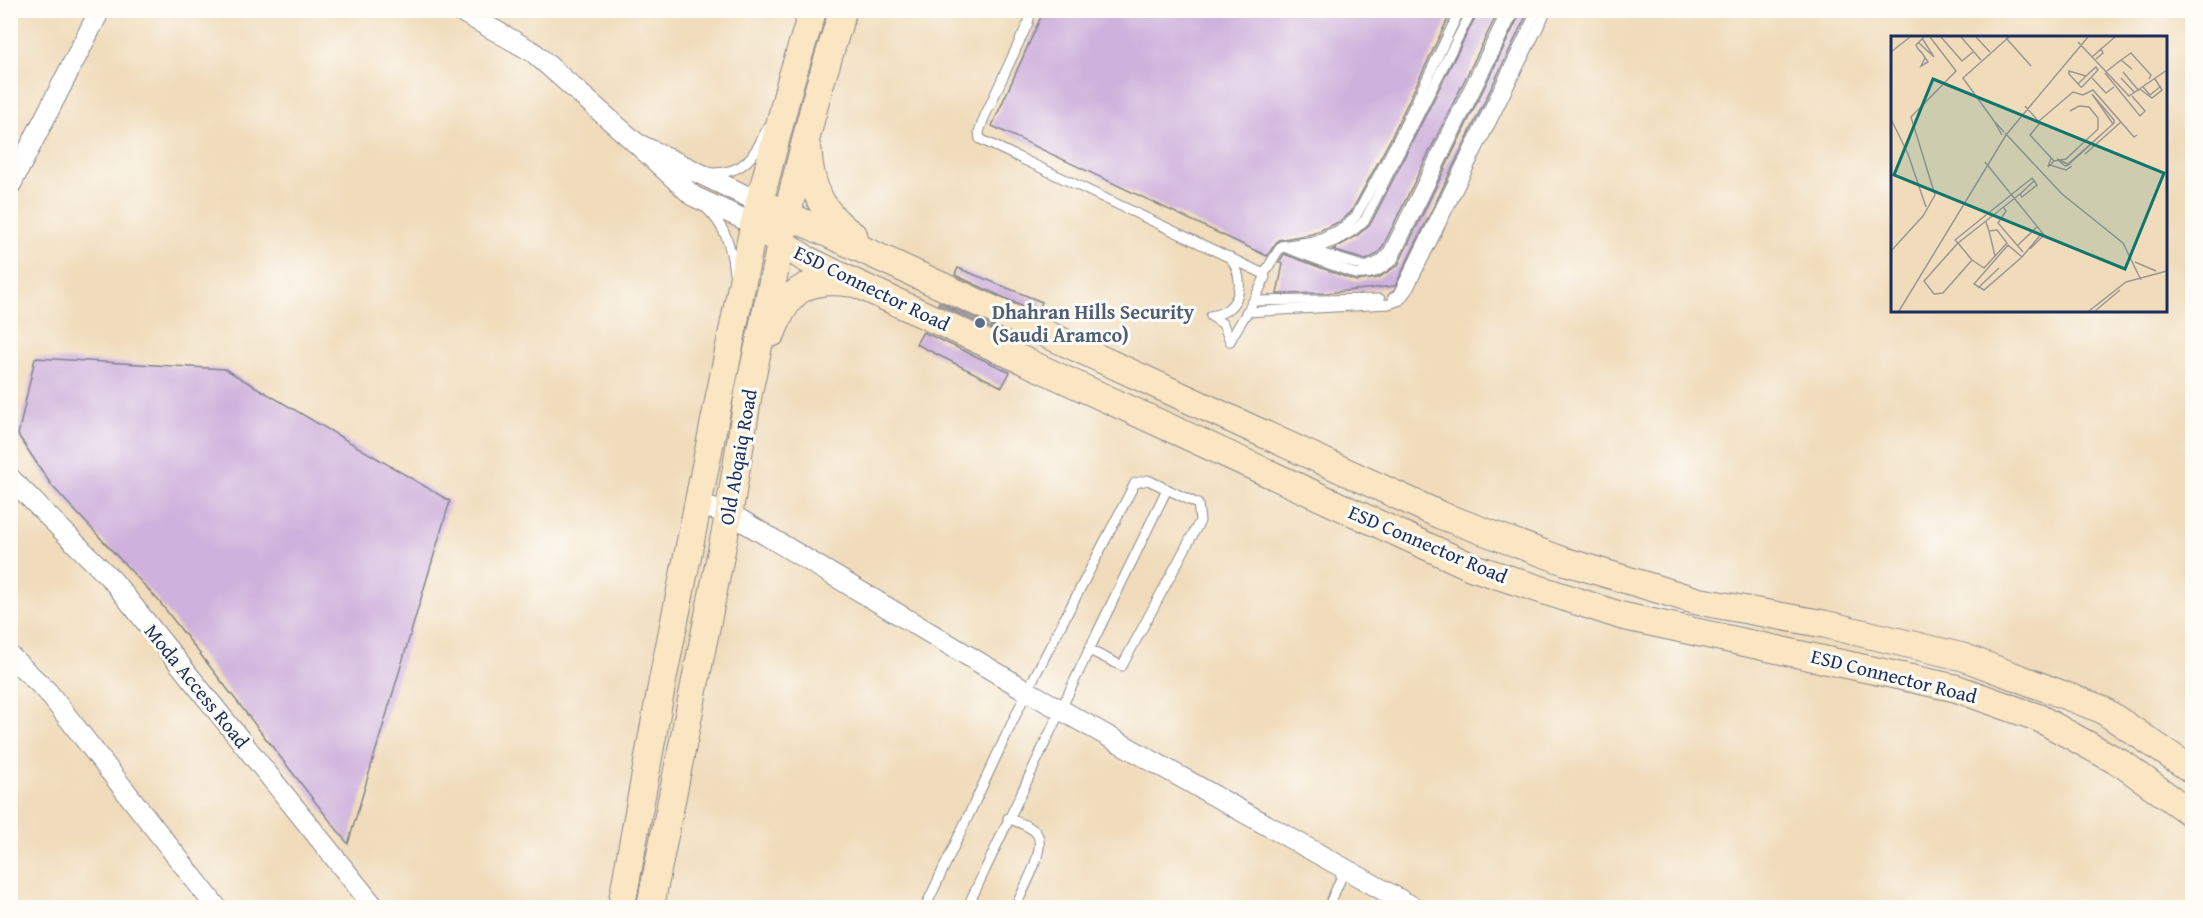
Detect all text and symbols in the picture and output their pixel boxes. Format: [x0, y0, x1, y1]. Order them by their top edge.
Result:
inset map [1891, 36, 2167, 312]
street label: ESD Connector Road [789, 237, 955, 338]
place label: Dhahran Hills Security (Saudi Aramco) [992, 297, 1195, 349]
marker: Dhahran Hills Security (Saudi Aramco) [973, 316, 987, 330]
street label: Old Abqaiq Road [711, 386, 764, 527]
street label: ESD Connector Road [1344, 497, 1512, 590]
street label: Moda Access Road [138, 617, 257, 754]
street label: ESD Connector Road [1808, 641, 1980, 710]

